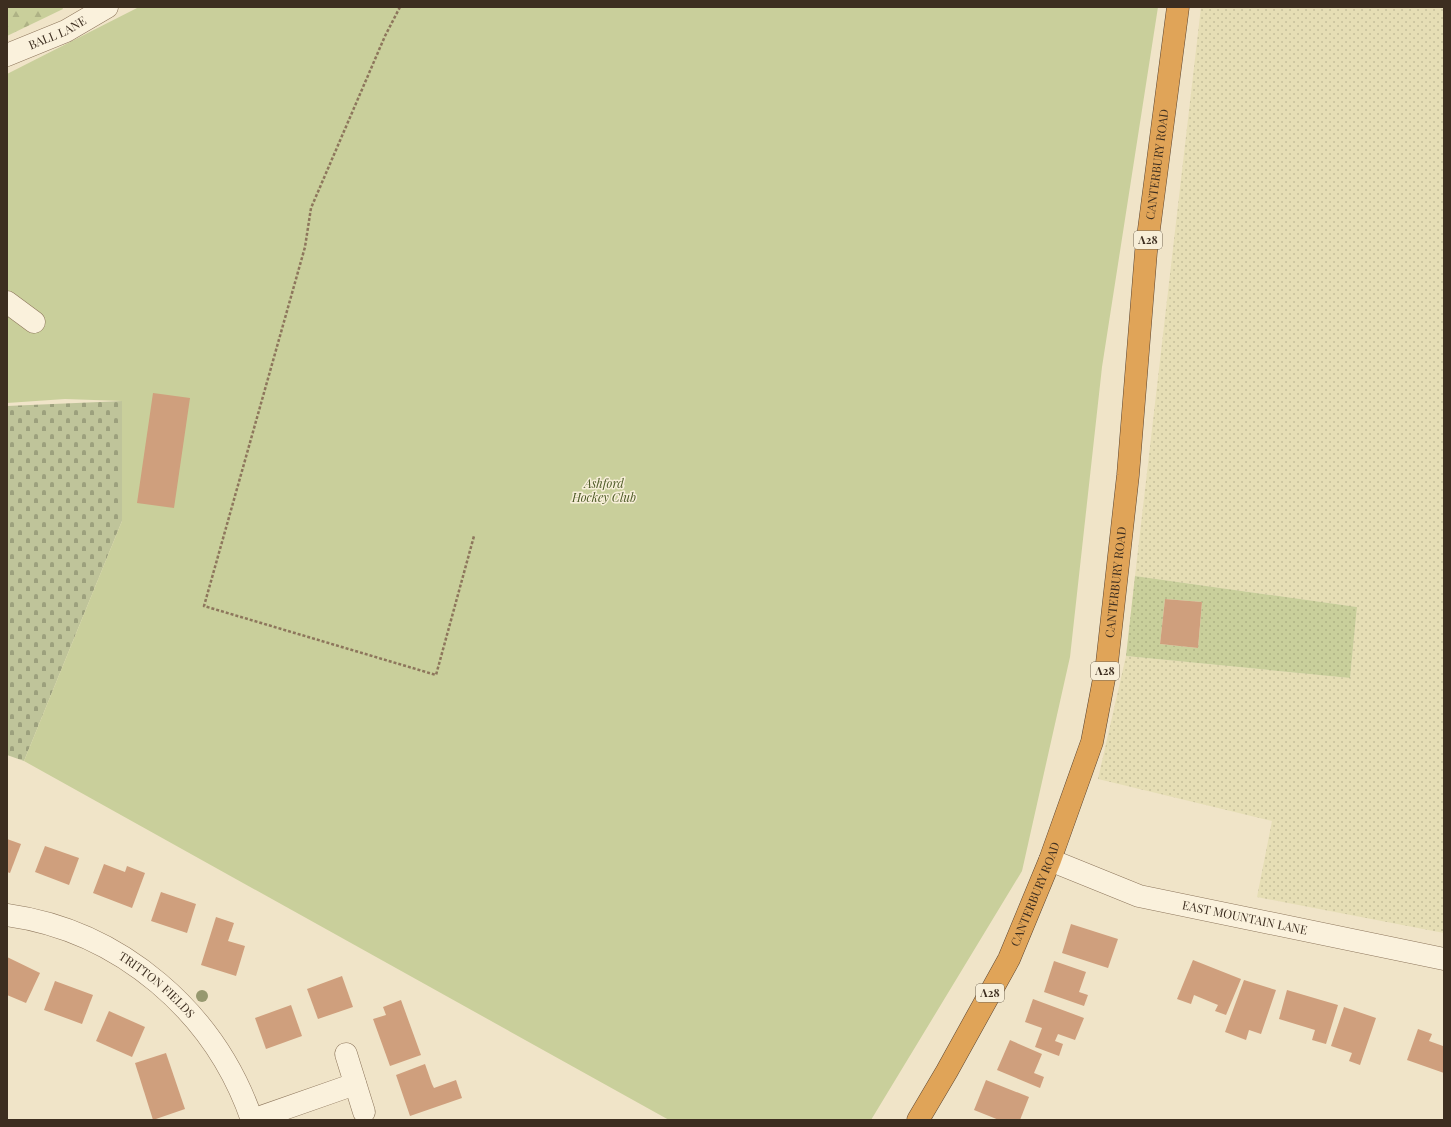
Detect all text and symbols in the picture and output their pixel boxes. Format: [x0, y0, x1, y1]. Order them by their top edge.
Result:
street label: BALL LANE [26, 12, 89, 52]
street label: CANTERBURY ROAD [1141, 108, 1172, 221]
road number: A28 [1134, 231, 1162, 249]
park label: Ashford Hockey Club [571, 475, 636, 505]
street label: CANTERBURY ROAD [1101, 525, 1129, 639]
road number: A28 [1091, 662, 1119, 680]
street label: CANTERBURY ROAD [1006, 839, 1063, 949]
street label: EAST MOUNTAIN LANE [1181, 896, 1309, 938]
street label: TRITTON FIELDS [116, 948, 199, 1021]
road number: A28 [976, 984, 1004, 1002]

